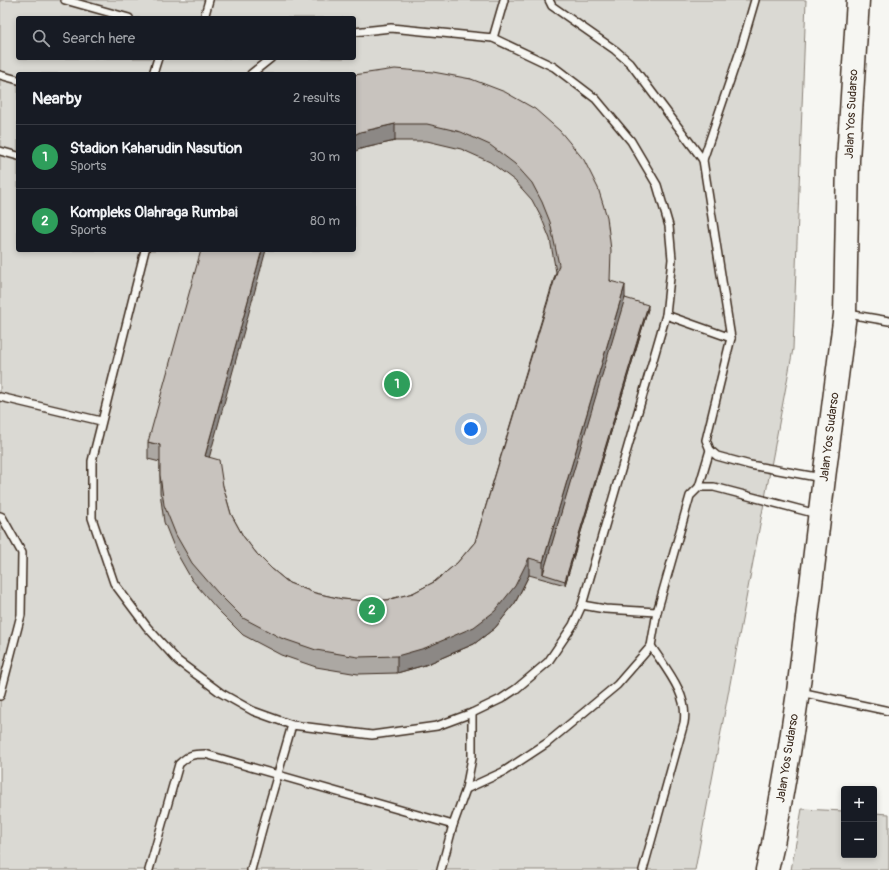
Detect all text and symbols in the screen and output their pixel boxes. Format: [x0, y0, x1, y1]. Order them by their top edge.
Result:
search box [16, 16, 356, 60]
icon: search [30, 27, 52, 49]
text: Search here [62, 29, 135, 48]
street label: Jalan Yos Sudarso [842, 68, 861, 159]
text: Nearby [32, 88, 81, 109]
text: 2 results [293, 90, 340, 106]
text: Stadion Kaharudin Nasution [70, 139, 242, 158]
text: 1 [42, 149, 48, 165]
text: 30 m [310, 149, 340, 165]
text: Sports [70, 158, 106, 174]
text: Kompleks Olahraga Rumbai [70, 203, 238, 222]
text: 2 [41, 213, 49, 229]
text: 80 m [310, 213, 340, 229]
text: Sports [70, 222, 106, 238]
pin: 1 [384, 369, 410, 399]
street label: Jalan Yos Sudarso [817, 391, 842, 482]
your location [461, 419, 481, 439]
pin: 2 [359, 595, 385, 625]
street label: Jalan Yos Sudarso [773, 712, 802, 804]
map controls [841, 786, 877, 858]
button: + [841, 786, 877, 822]
button: − [841, 822, 877, 858]

